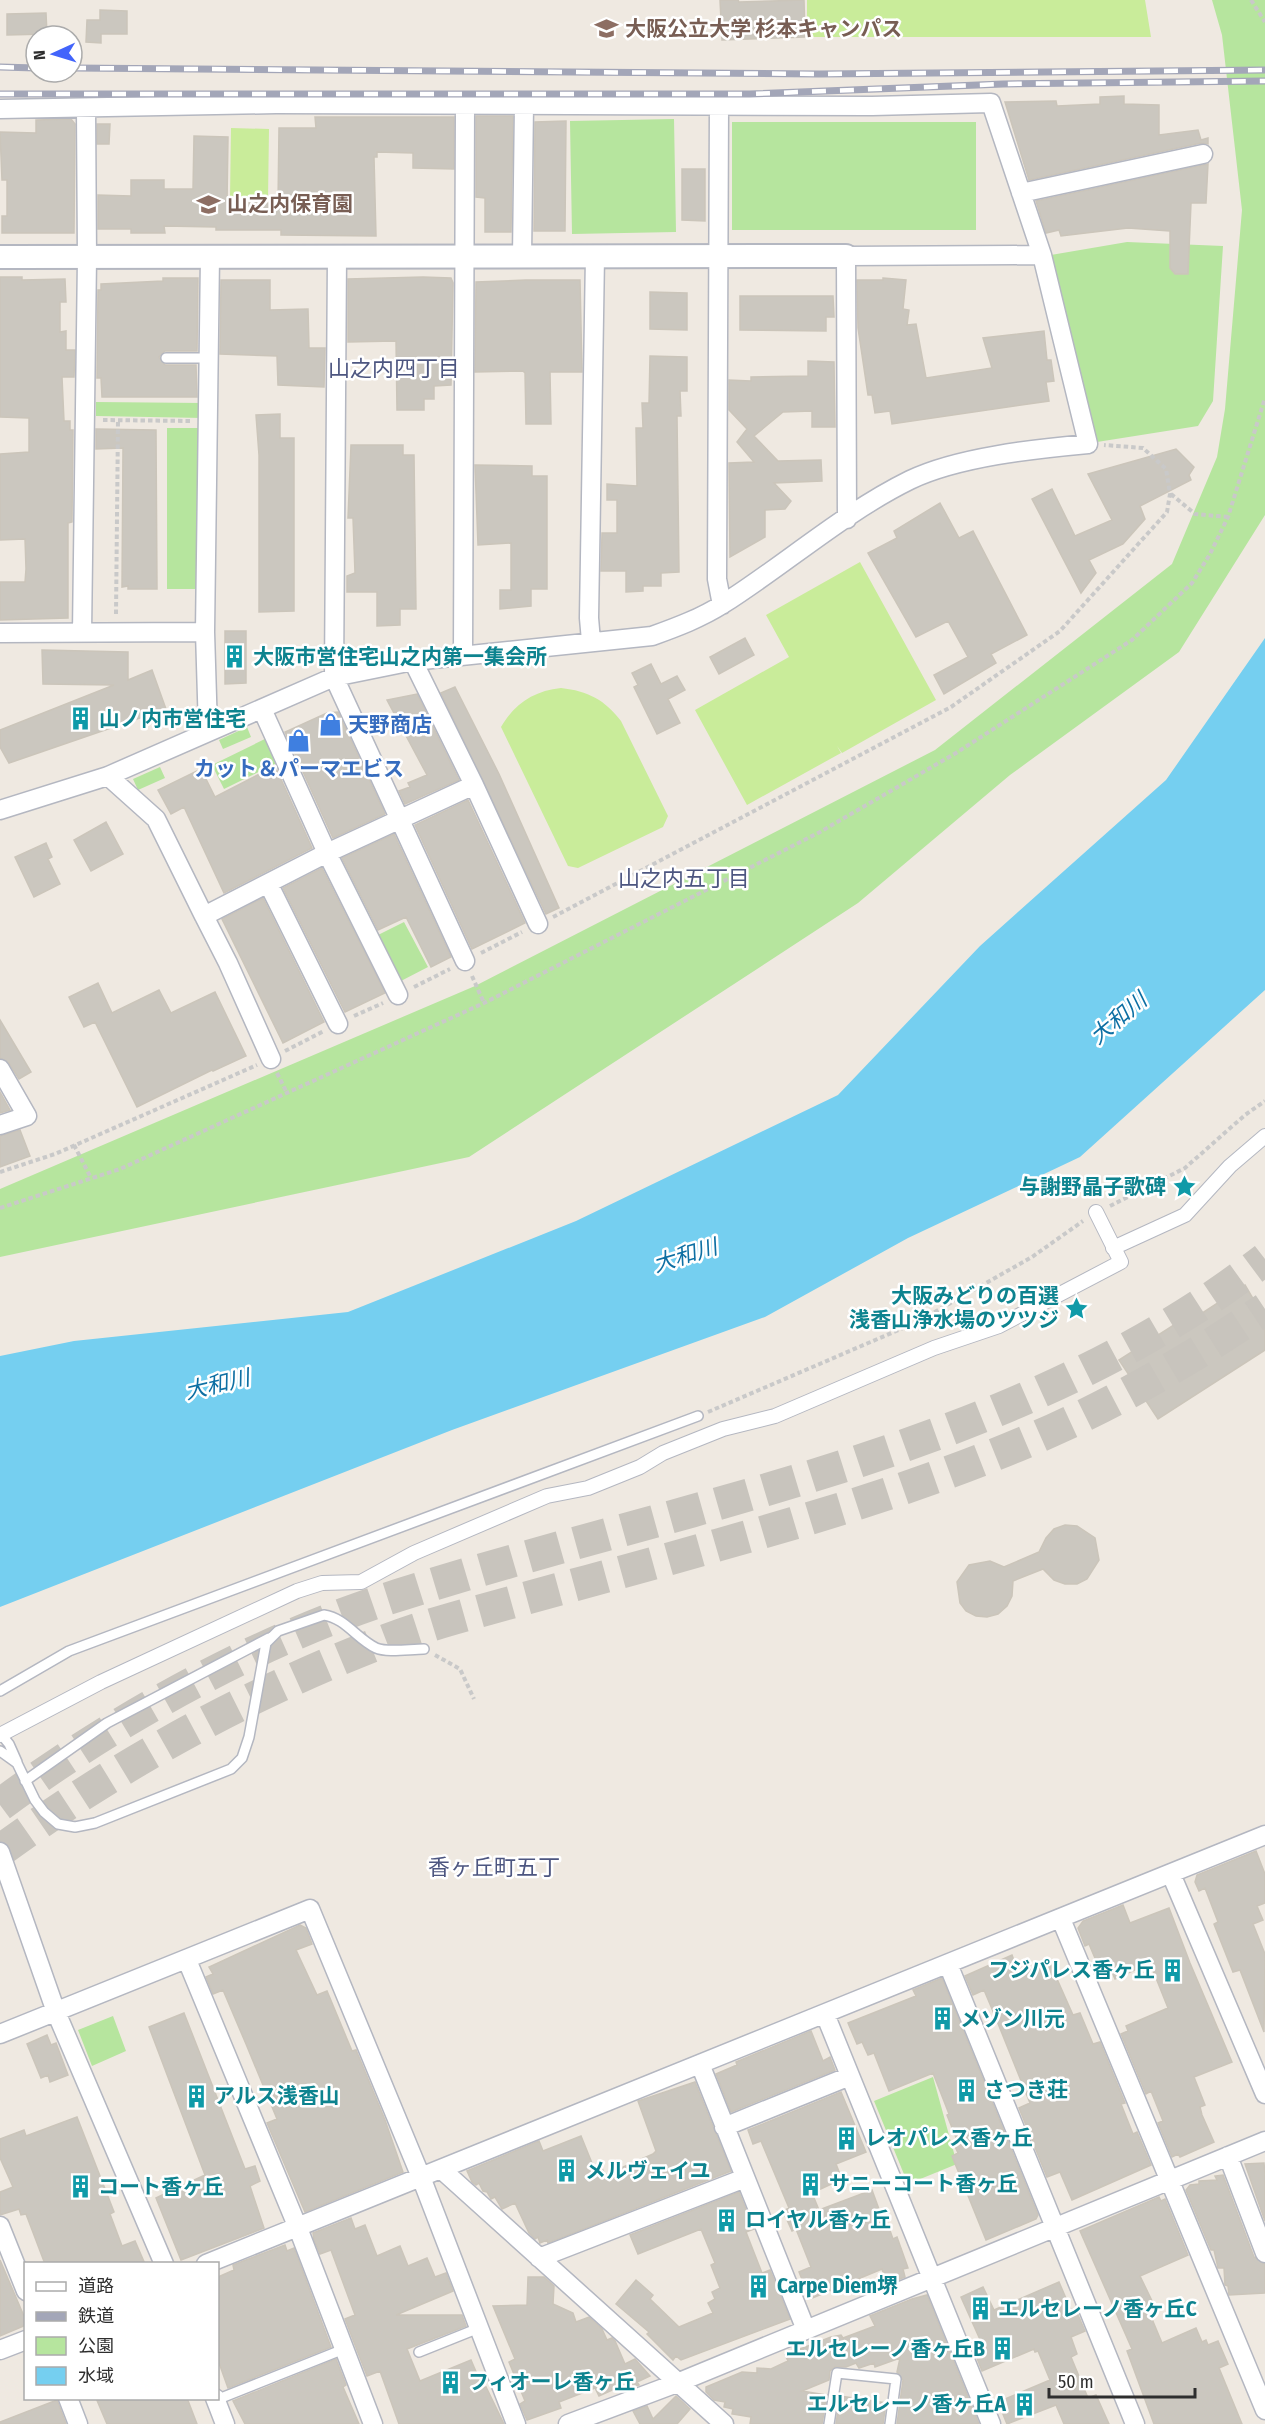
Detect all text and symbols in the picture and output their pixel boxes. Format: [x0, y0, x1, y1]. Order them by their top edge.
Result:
school or university icon: 大阪公立大学 杉本キャンパス [594, 16, 620, 42]
place label: 大阪公立大学 杉本キャンパス [625, 16, 902, 42]
north arrow [24, 24, 84, 84]
text: N [30, 50, 49, 60]
school or university icon: 山之内保育園 [196, 191, 222, 217]
place label: 山之内保育園 [227, 191, 353, 217]
district label: 山之内四丁目 [328, 355, 460, 382]
building icon: 大阪市営住宅山之内第一集会所 [222, 644, 248, 670]
place label: 大阪市営住宅山之内第一集会所 [253, 644, 547, 670]
building icon: 山ノ内市営住宅 [68, 706, 94, 732]
place label: 山ノ内市営住宅 [99, 706, 246, 732]
shop icon: 天野商店 [317, 712, 343, 738]
place label: 天野商店 [348, 712, 432, 738]
shop icon: カット＆パーマエビス [286, 728, 312, 754]
place label: カット＆パーマエビス [194, 756, 404, 782]
district label: 山之内五丁目 [618, 865, 750, 892]
water label: 大和川 [1084, 986, 1154, 1050]
place label: 与謝野晶子歌碑 [1019, 1174, 1166, 1200]
place icon: 与謝野晶子歌碑 [1171, 1174, 1197, 1200]
water label: 大和川 [650, 1232, 723, 1278]
place label: 大阪みどりの百選 浅香山浄水場のツツジ [849, 1283, 1059, 1333]
place icon: 大阪みどりの百選 浅香山浄水場のツツジ [1064, 1295, 1090, 1321]
water label: 大和川 [182, 1363, 254, 1405]
district label: 香ヶ丘町五丁 [428, 1854, 560, 1881]
place label: フジパレス香ヶ丘 [988, 1957, 1155, 1983]
building icon: フジパレス香ヶ丘 [1160, 1957, 1186, 1983]
building icon: メゾン川元 [929, 2006, 955, 2032]
place label: メゾン川元 [960, 2006, 1065, 2032]
building icon: さつき荘 [953, 2077, 979, 2103]
place label: さつき荘 [984, 2077, 1068, 2103]
building icon: アルス浅香山 [183, 2083, 209, 2109]
place label: アルス浅香山 [214, 2083, 340, 2109]
building icon: レオパレス香ヶ丘 [834, 2125, 860, 2151]
place label: レオパレス香ヶ丘 [865, 2125, 1033, 2151]
building icon: メルヴェイユ [554, 2158, 580, 2184]
place label: メルヴェイユ [585, 2158, 711, 2184]
building icon: サニーコート香ヶ丘 [798, 2171, 824, 2197]
place label: サニーコート香ヶ丘 [829, 2171, 1018, 2197]
building icon: コート香ヶ丘 [67, 2174, 93, 2200]
place label: コート香ヶ丘 [98, 2174, 224, 2200]
building icon: ロイヤル香ヶ丘 [714, 2207, 740, 2233]
place label: ロイヤル香ヶ丘 [745, 2207, 891, 2233]
legend [24, 2262, 219, 2400]
building icon: Carpe Diem堺 [746, 2273, 772, 2299]
place label: Carpe Diem堺 [777, 2273, 898, 2299]
text: 道路 [78, 2275, 114, 2297]
building icon: エルセレーノ香ヶ丘C [967, 2296, 993, 2322]
place label: エルセレーノ香ヶ丘C [998, 2296, 1197, 2322]
text: 鉄道 [78, 2305, 114, 2327]
text: 公園 [78, 2335, 114, 2357]
place label: エルセレーノ香ヶ丘B [786, 2336, 985, 2362]
building icon: エルセレーノ香ヶ丘B [990, 2336, 1016, 2362]
scale bar [1049, 2361, 1194, 2399]
text: 水域 [78, 2365, 114, 2387]
building icon: フィオーレ香ヶ丘 [437, 2369, 463, 2395]
place label: フィオーレ香ヶ丘 [468, 2369, 636, 2395]
text: 50 m [1058, 2371, 1094, 2393]
place label: エルセレーノ香ヶ丘A [807, 2391, 1007, 2417]
building icon: エルセレーノ香ヶ丘A [1011, 2391, 1037, 2417]

